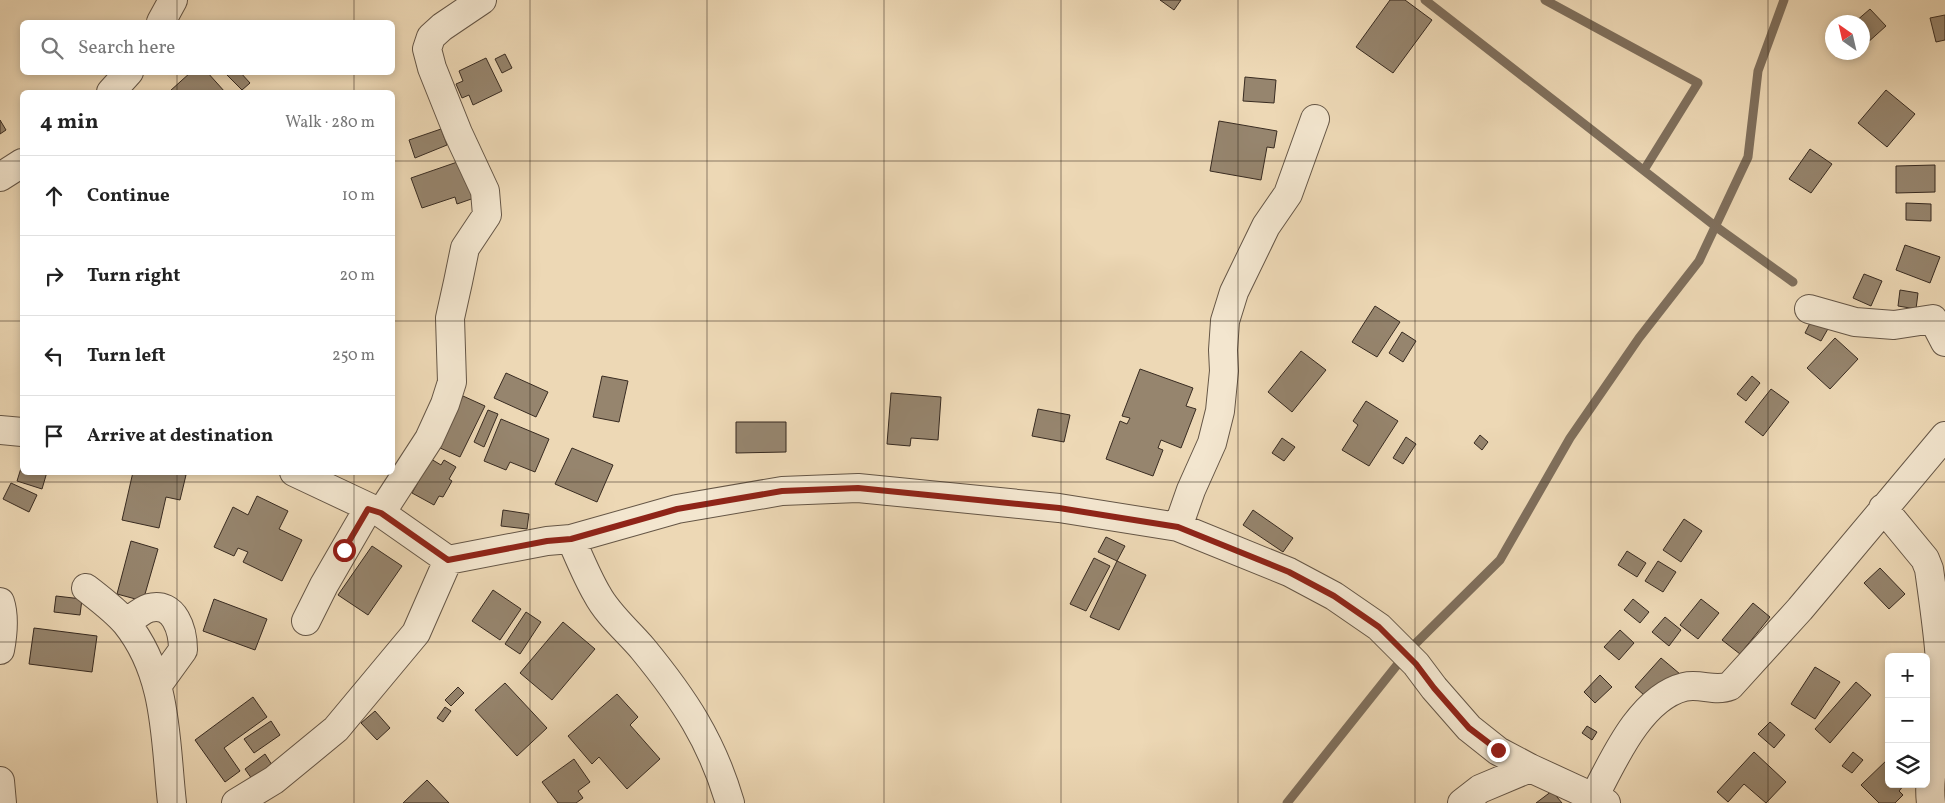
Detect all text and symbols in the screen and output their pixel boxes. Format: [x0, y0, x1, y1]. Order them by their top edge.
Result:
north arrow [1825, 15, 1870, 60]
search box [20, 20, 395, 75]
icon: search [38, 34, 66, 62]
text: Search here [78, 35, 175, 61]
text: 4 min [40, 108, 99, 137]
text: Walk · 280 m [285, 112, 375, 134]
icon: ahead [40, 182, 68, 210]
text: Continue [87, 183, 170, 209]
text: 10 m [342, 185, 375, 207]
icon: right [40, 262, 68, 290]
text: Turn right [87, 263, 180, 289]
text: 20 m [340, 265, 375, 287]
icon: left [40, 342, 68, 370]
text: Turn left [87, 343, 166, 369]
text: 250 m [332, 345, 375, 367]
icon: arrive [40, 422, 68, 450]
text: Arrive at destination [87, 423, 273, 449]
route start [333, 539, 356, 562]
map controls [1885, 653, 1930, 788]
button: + [1885, 653, 1930, 698]
button: − [1885, 698, 1930, 743]
route end [1487, 739, 1510, 762]
button: layers [1885, 743, 1930, 788]

